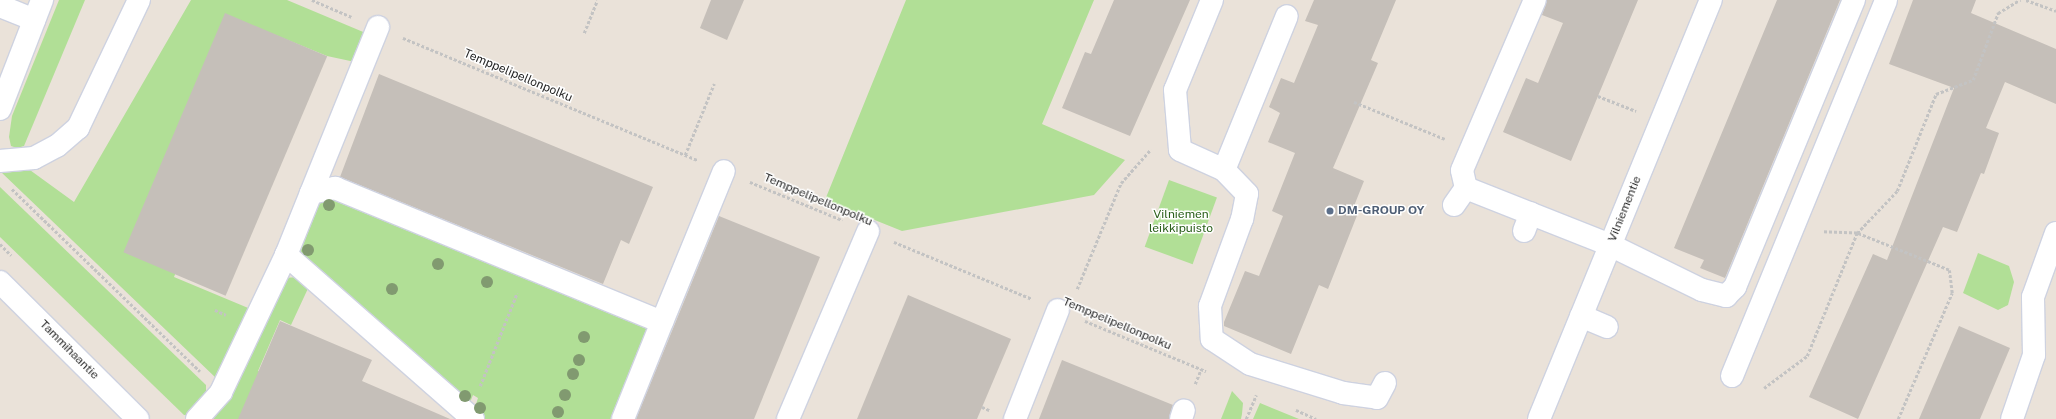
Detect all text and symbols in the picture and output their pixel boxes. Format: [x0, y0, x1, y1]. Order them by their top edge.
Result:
street label: Temppelipellonpolku [461, 47, 575, 105]
street label: Temppelipellonpolku [761, 171, 875, 229]
street label: Vilniementie [1605, 174, 1645, 244]
place label: DM-GROUP OY [1338, 204, 1424, 218]
marker: DM-GROUP OY [1325, 206, 1335, 216]
park label: Vilniemen leikkipuisto [1149, 208, 1213, 236]
street label: Temppelipellonpolku [1060, 295, 1174, 353]
street label: Tammihaantie [36, 317, 102, 383]

